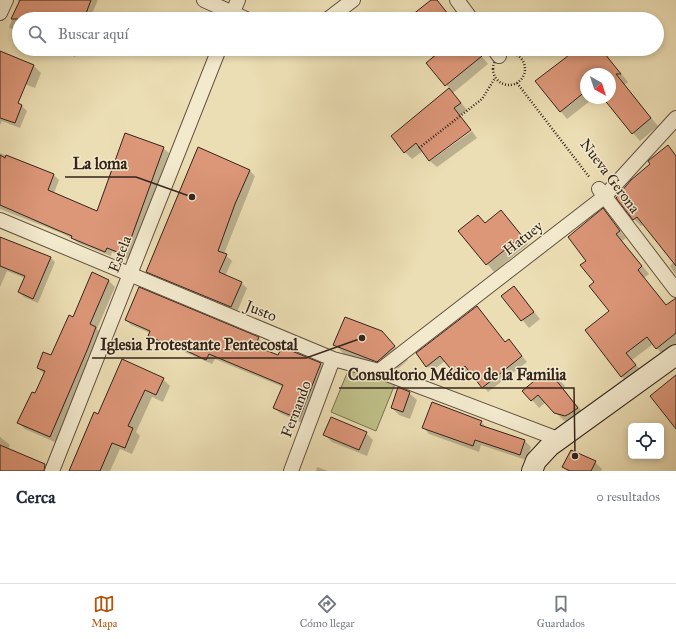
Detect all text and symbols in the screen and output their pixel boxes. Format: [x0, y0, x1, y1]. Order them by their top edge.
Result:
search box [12, 12, 664, 56]
icon: search [26, 23, 48, 45]
text: Buscar aquí [58, 25, 129, 43]
north arrow [580, 68, 616, 104]
street label: Nueva Gerona [576, 135, 644, 217]
callout: La loma [65, 149, 136, 177]
text: La loma [73, 154, 129, 173]
street label: Hatuey [499, 216, 547, 259]
street label: Estela [105, 232, 135, 275]
street label: Justo [240, 296, 280, 326]
callout: Iglesia Protestante Pentecostal [92, 330, 306, 358]
text: Iglesia Protestante Pentecostal [100, 335, 298, 355]
callout: Consultorio Médico de la Familia [339, 360, 574, 388]
text: Consultorio Médico de la Familia [348, 365, 568, 384]
street label: Fernando [277, 378, 315, 440]
map controls [628, 423, 664, 459]
button: locate [628, 423, 664, 459]
text: Cerca [16, 487, 55, 508]
text: 0 resultados [596, 489, 660, 505]
tab: Mapa [91, 593, 117, 630]
tab: Cómo llegar [300, 593, 354, 630]
tab: Guardados [537, 593, 585, 630]

